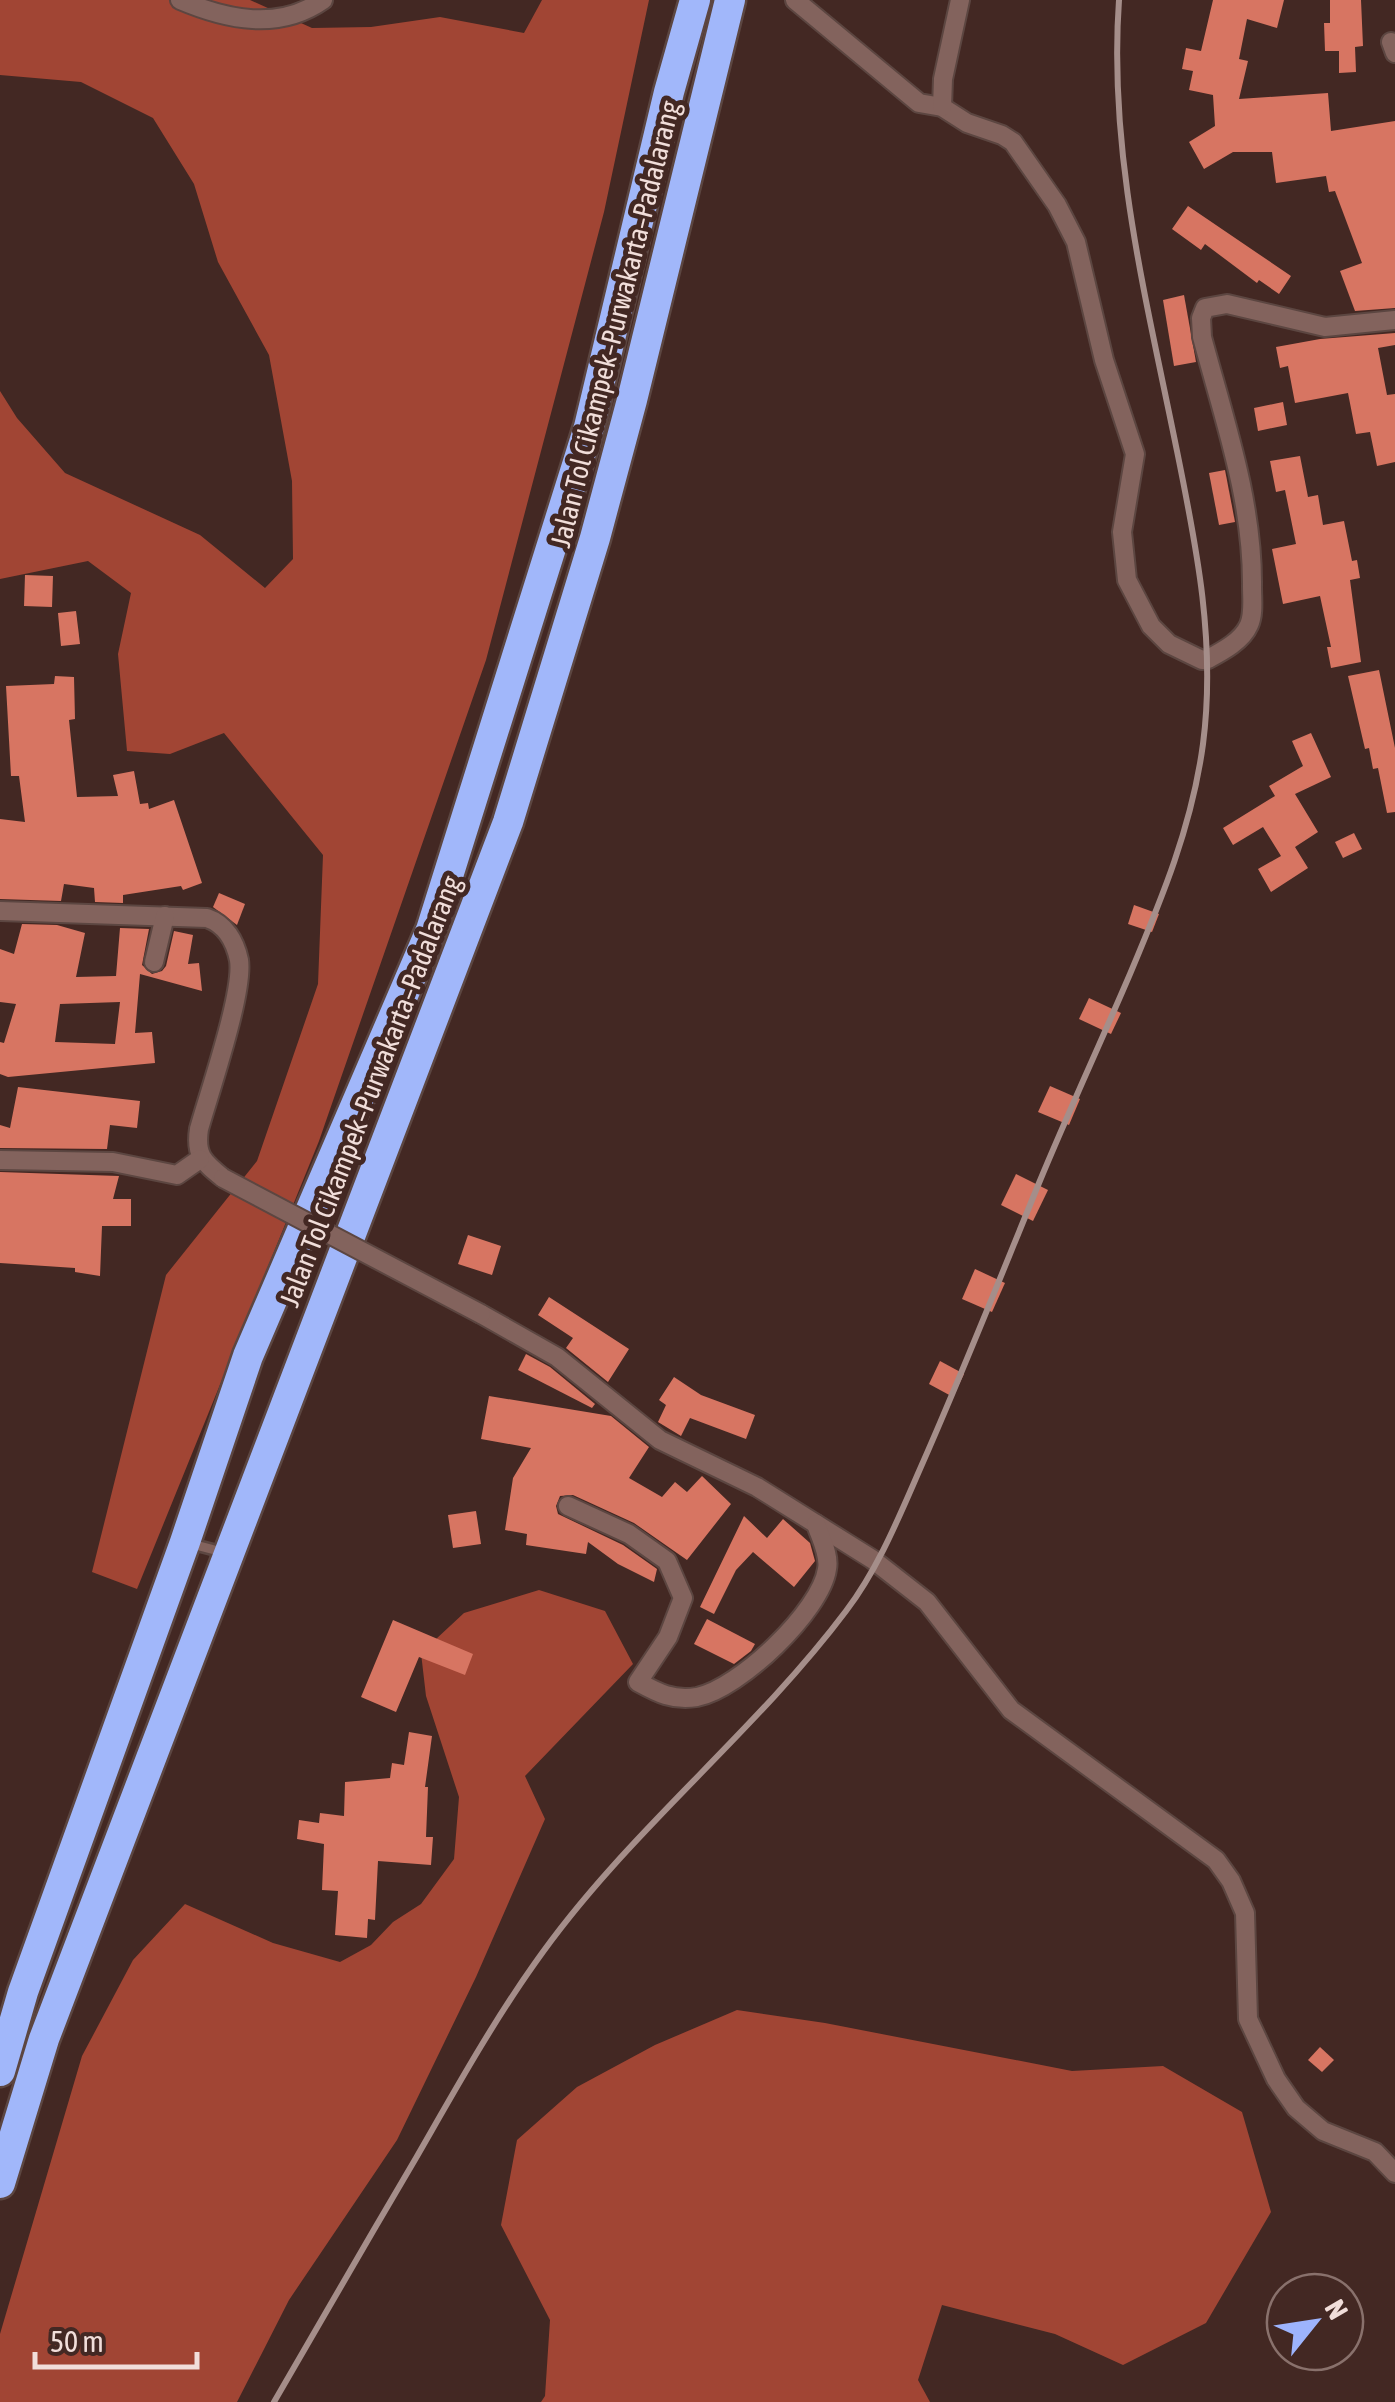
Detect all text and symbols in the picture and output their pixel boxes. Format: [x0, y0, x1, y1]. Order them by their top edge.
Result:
street label: Jalan Tol Cikampek–Purwakarta–Padalarang [544, 98, 686, 550]
street label: Jalan Tol Cikampek–Purwakarta–Padalarang [273, 871, 467, 1311]
north arrow [1265, 2272, 1365, 2372]
text: N [1319, 2294, 1355, 2325]
scale bar [35, 2307, 198, 2369]
text: 50 m [50, 2324, 104, 2358]

